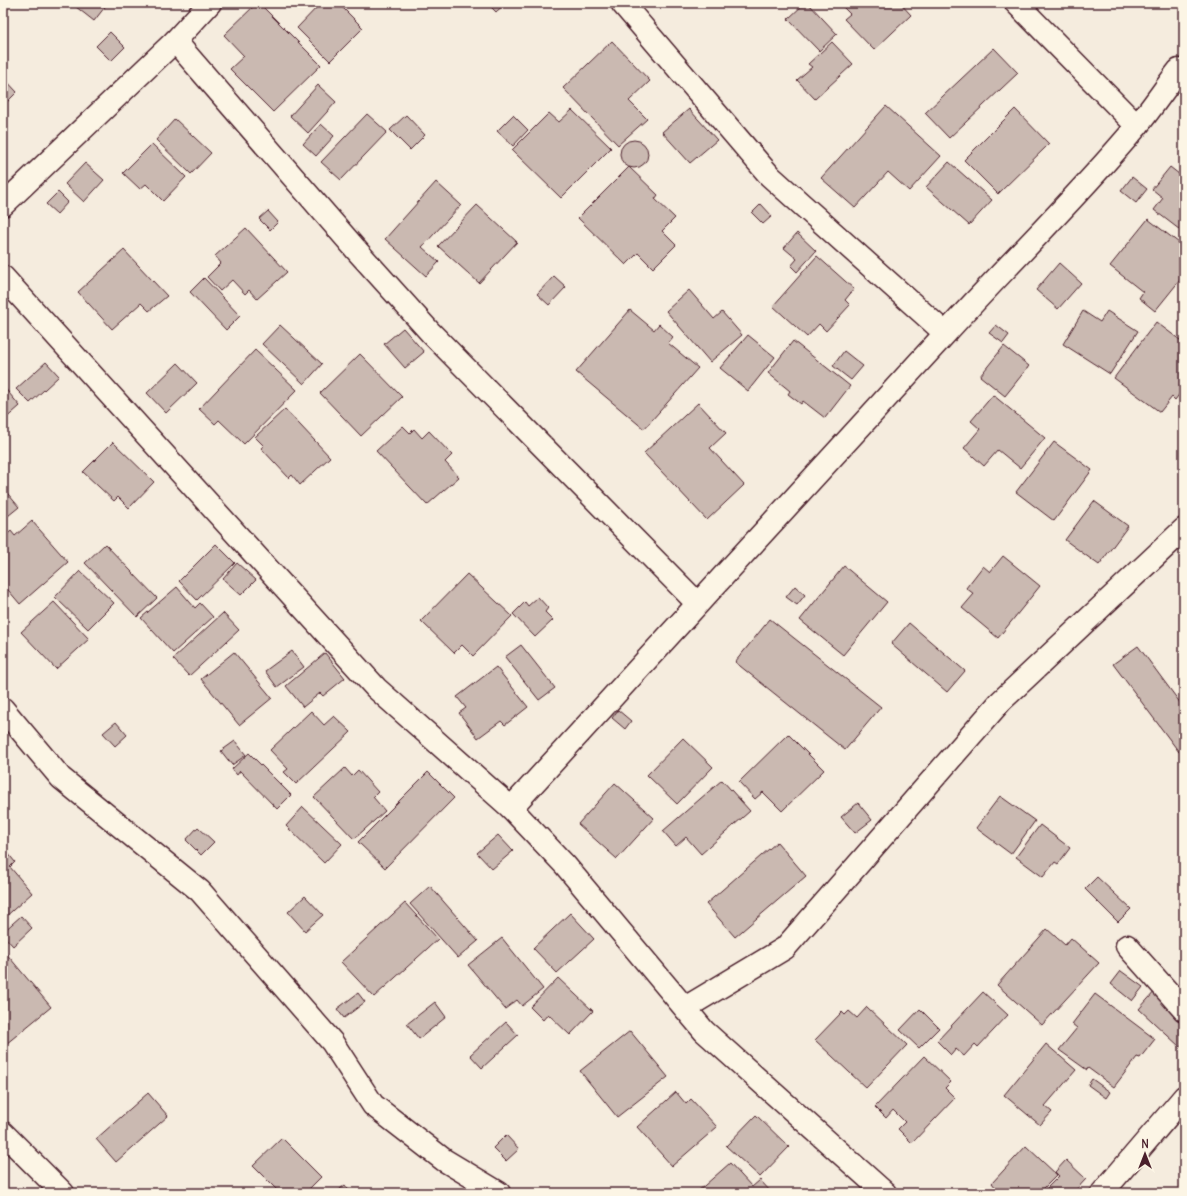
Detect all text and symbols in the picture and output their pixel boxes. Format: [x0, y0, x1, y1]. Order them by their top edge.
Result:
north arrow [1125, 1134, 1165, 1174]
text: N [1141, 1137, 1149, 1151]

